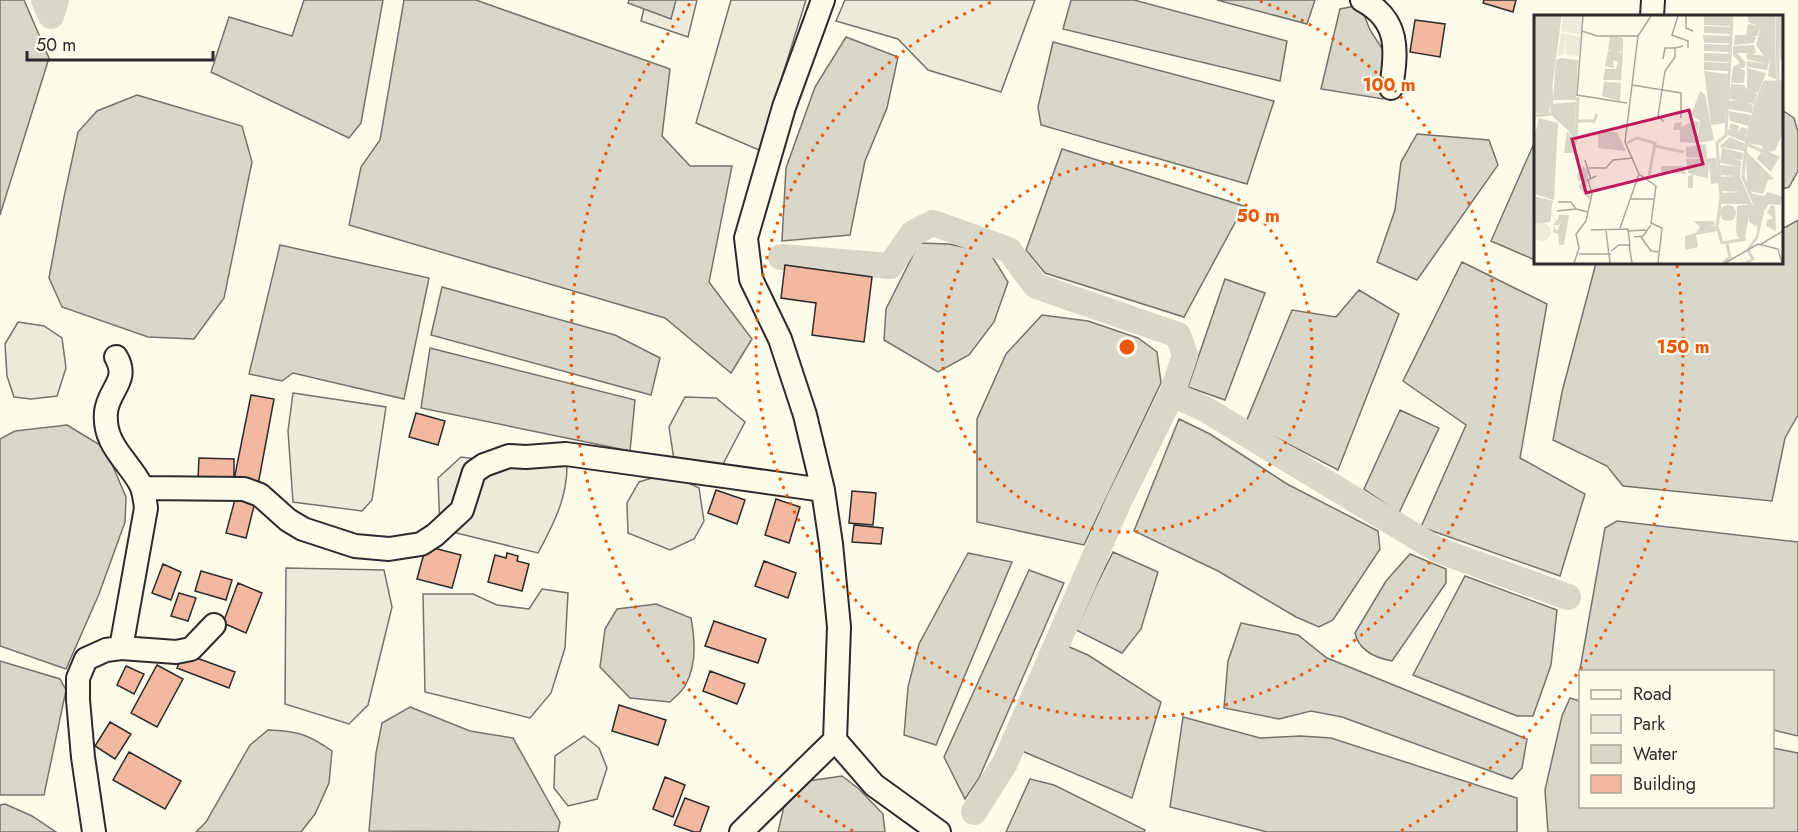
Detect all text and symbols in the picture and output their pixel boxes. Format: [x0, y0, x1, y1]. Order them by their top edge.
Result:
inset map [1534, 15, 1783, 264]
scale bar [27, 24, 213, 62]
text: 50 m [36, 32, 76, 58]
text: 100 m [1362, 72, 1416, 98]
text: 50 m [1236, 203, 1280, 229]
text: 150 m [1657, 334, 1709, 360]
centre of rings [1117, 337, 1137, 357]
legend [1579, 670, 1774, 808]
text: Road [1633, 681, 1672, 707]
text: Park [1633, 711, 1665, 737]
text: Water [1633, 741, 1678, 767]
text: Building [1633, 771, 1696, 797]

